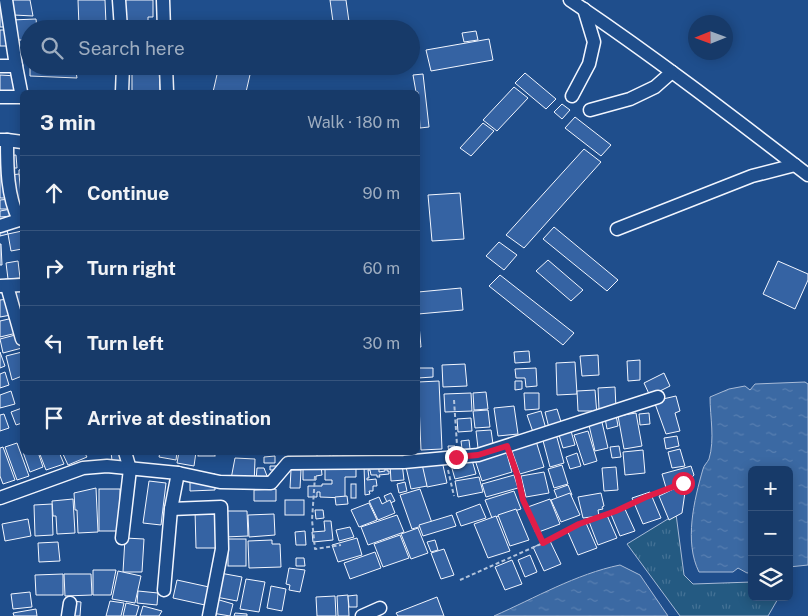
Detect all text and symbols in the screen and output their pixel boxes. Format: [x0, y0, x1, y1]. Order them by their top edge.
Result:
north arrow [688, 15, 733, 60]
search box [20, 20, 420, 75]
icon: search [38, 34, 66, 62]
text: Search here [78, 37, 185, 59]
text: 3 min [40, 110, 96, 135]
text: Walk · 180 m [307, 113, 400, 132]
icon: ahead [40, 179, 68, 207]
text: Continue [87, 182, 169, 204]
text: 90 m [363, 184, 400, 203]
icon: right [40, 254, 68, 282]
text: Turn right [87, 257, 176, 279]
text: 60 m [363, 259, 400, 278]
icon: left [40, 329, 68, 357]
text: Turn left [87, 332, 164, 354]
text: 30 m [363, 334, 400, 353]
icon: arrive [40, 404, 68, 432]
text: Arrive at destination [87, 407, 271, 429]
route end [445, 446, 468, 469]
map controls [748, 466, 793, 601]
button: + [748, 466, 793, 511]
route start [672, 472, 695, 495]
button: − [748, 511, 793, 556]
button: layers [748, 556, 793, 601]

